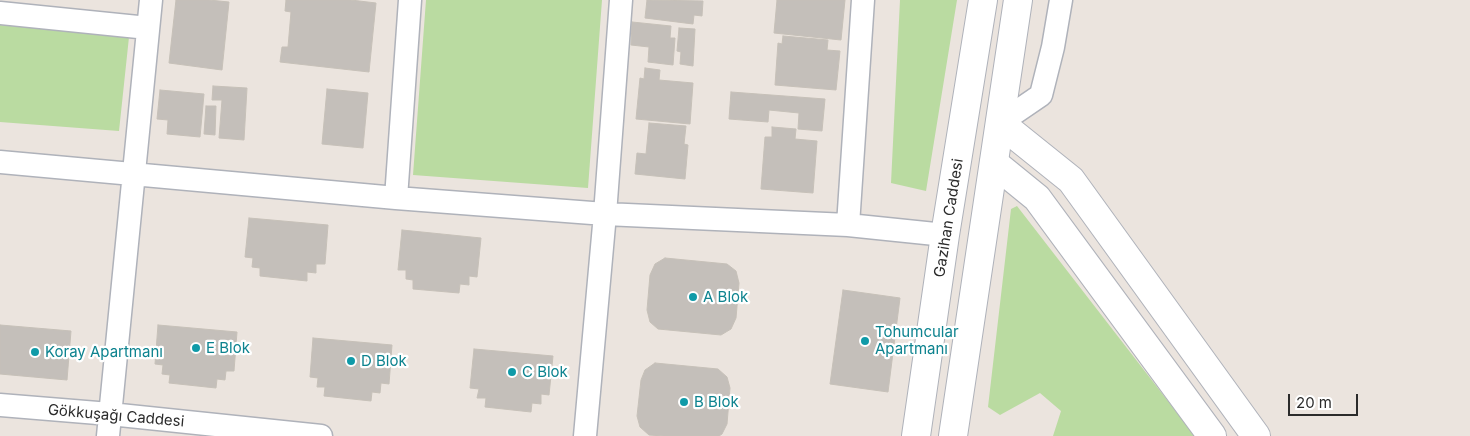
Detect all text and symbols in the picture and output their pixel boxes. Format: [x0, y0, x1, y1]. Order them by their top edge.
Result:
street label: Gazihan Caddesi [931, 157, 967, 279]
place label: A Blok [703, 288, 748, 306]
marker: A Blok [687, 291, 699, 303]
place label: Tohumcular Apartmanı [875, 323, 959, 358]
marker: Tohumcular Apartmanı [859, 335, 871, 347]
place label: E Blok [206, 339, 250, 357]
marker: E Blok [190, 342, 202, 354]
place label: Koray Apartmanı [45, 343, 163, 361]
marker: Koray Apartmanı [29, 346, 41, 358]
place label: D Blok [361, 352, 407, 370]
marker: D Blok [345, 355, 357, 367]
place label: C Blok [522, 363, 568, 381]
marker: C Blok [506, 366, 518, 378]
scale bar [1290, 384, 1360, 416]
place label: B Blok [694, 393, 739, 411]
text: 20 m [1296, 393, 1332, 412]
marker: B Blok [678, 396, 690, 408]
street label: Gökkuşağı Caddesi [47, 401, 185, 431]

